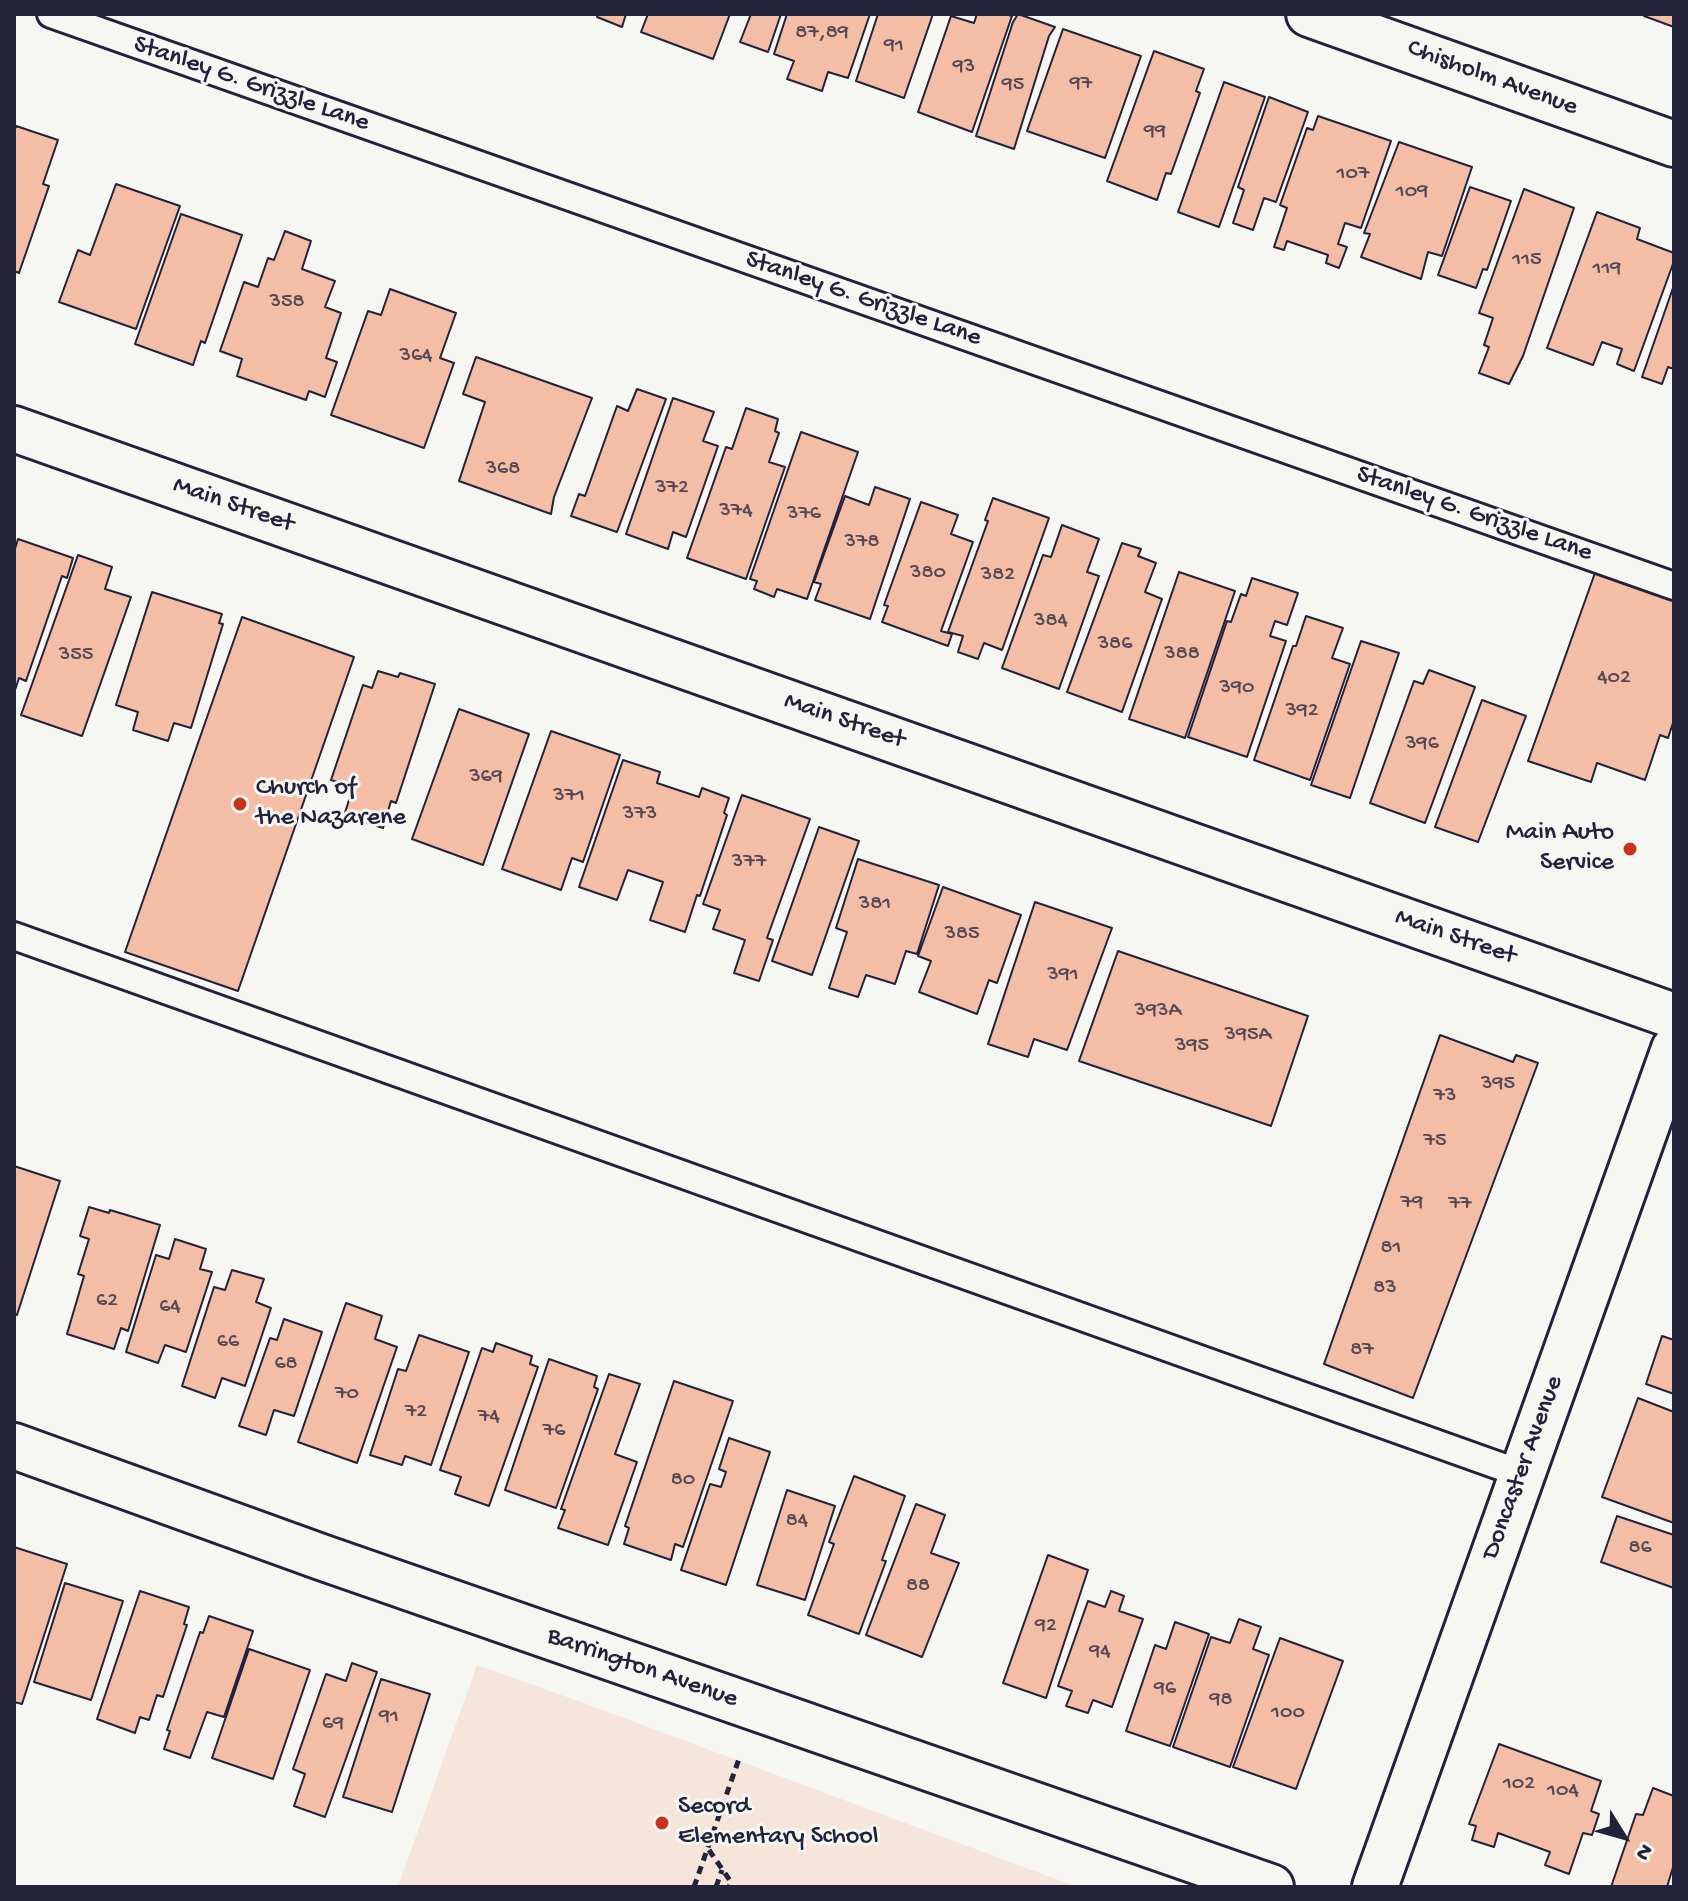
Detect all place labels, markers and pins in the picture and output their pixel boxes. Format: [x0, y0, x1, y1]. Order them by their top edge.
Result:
place label: Church of the Nazarene [256, 773, 406, 834]
marker: Church of the Nazarene [231, 795, 249, 813]
place label: Main Auto Service [1506, 818, 1614, 880]
marker: Main Auto Service [1621, 840, 1639, 858]
place label: Secord Elementary School [678, 1792, 878, 1854]
marker: Secord Elementary School [653, 1814, 671, 1832]

